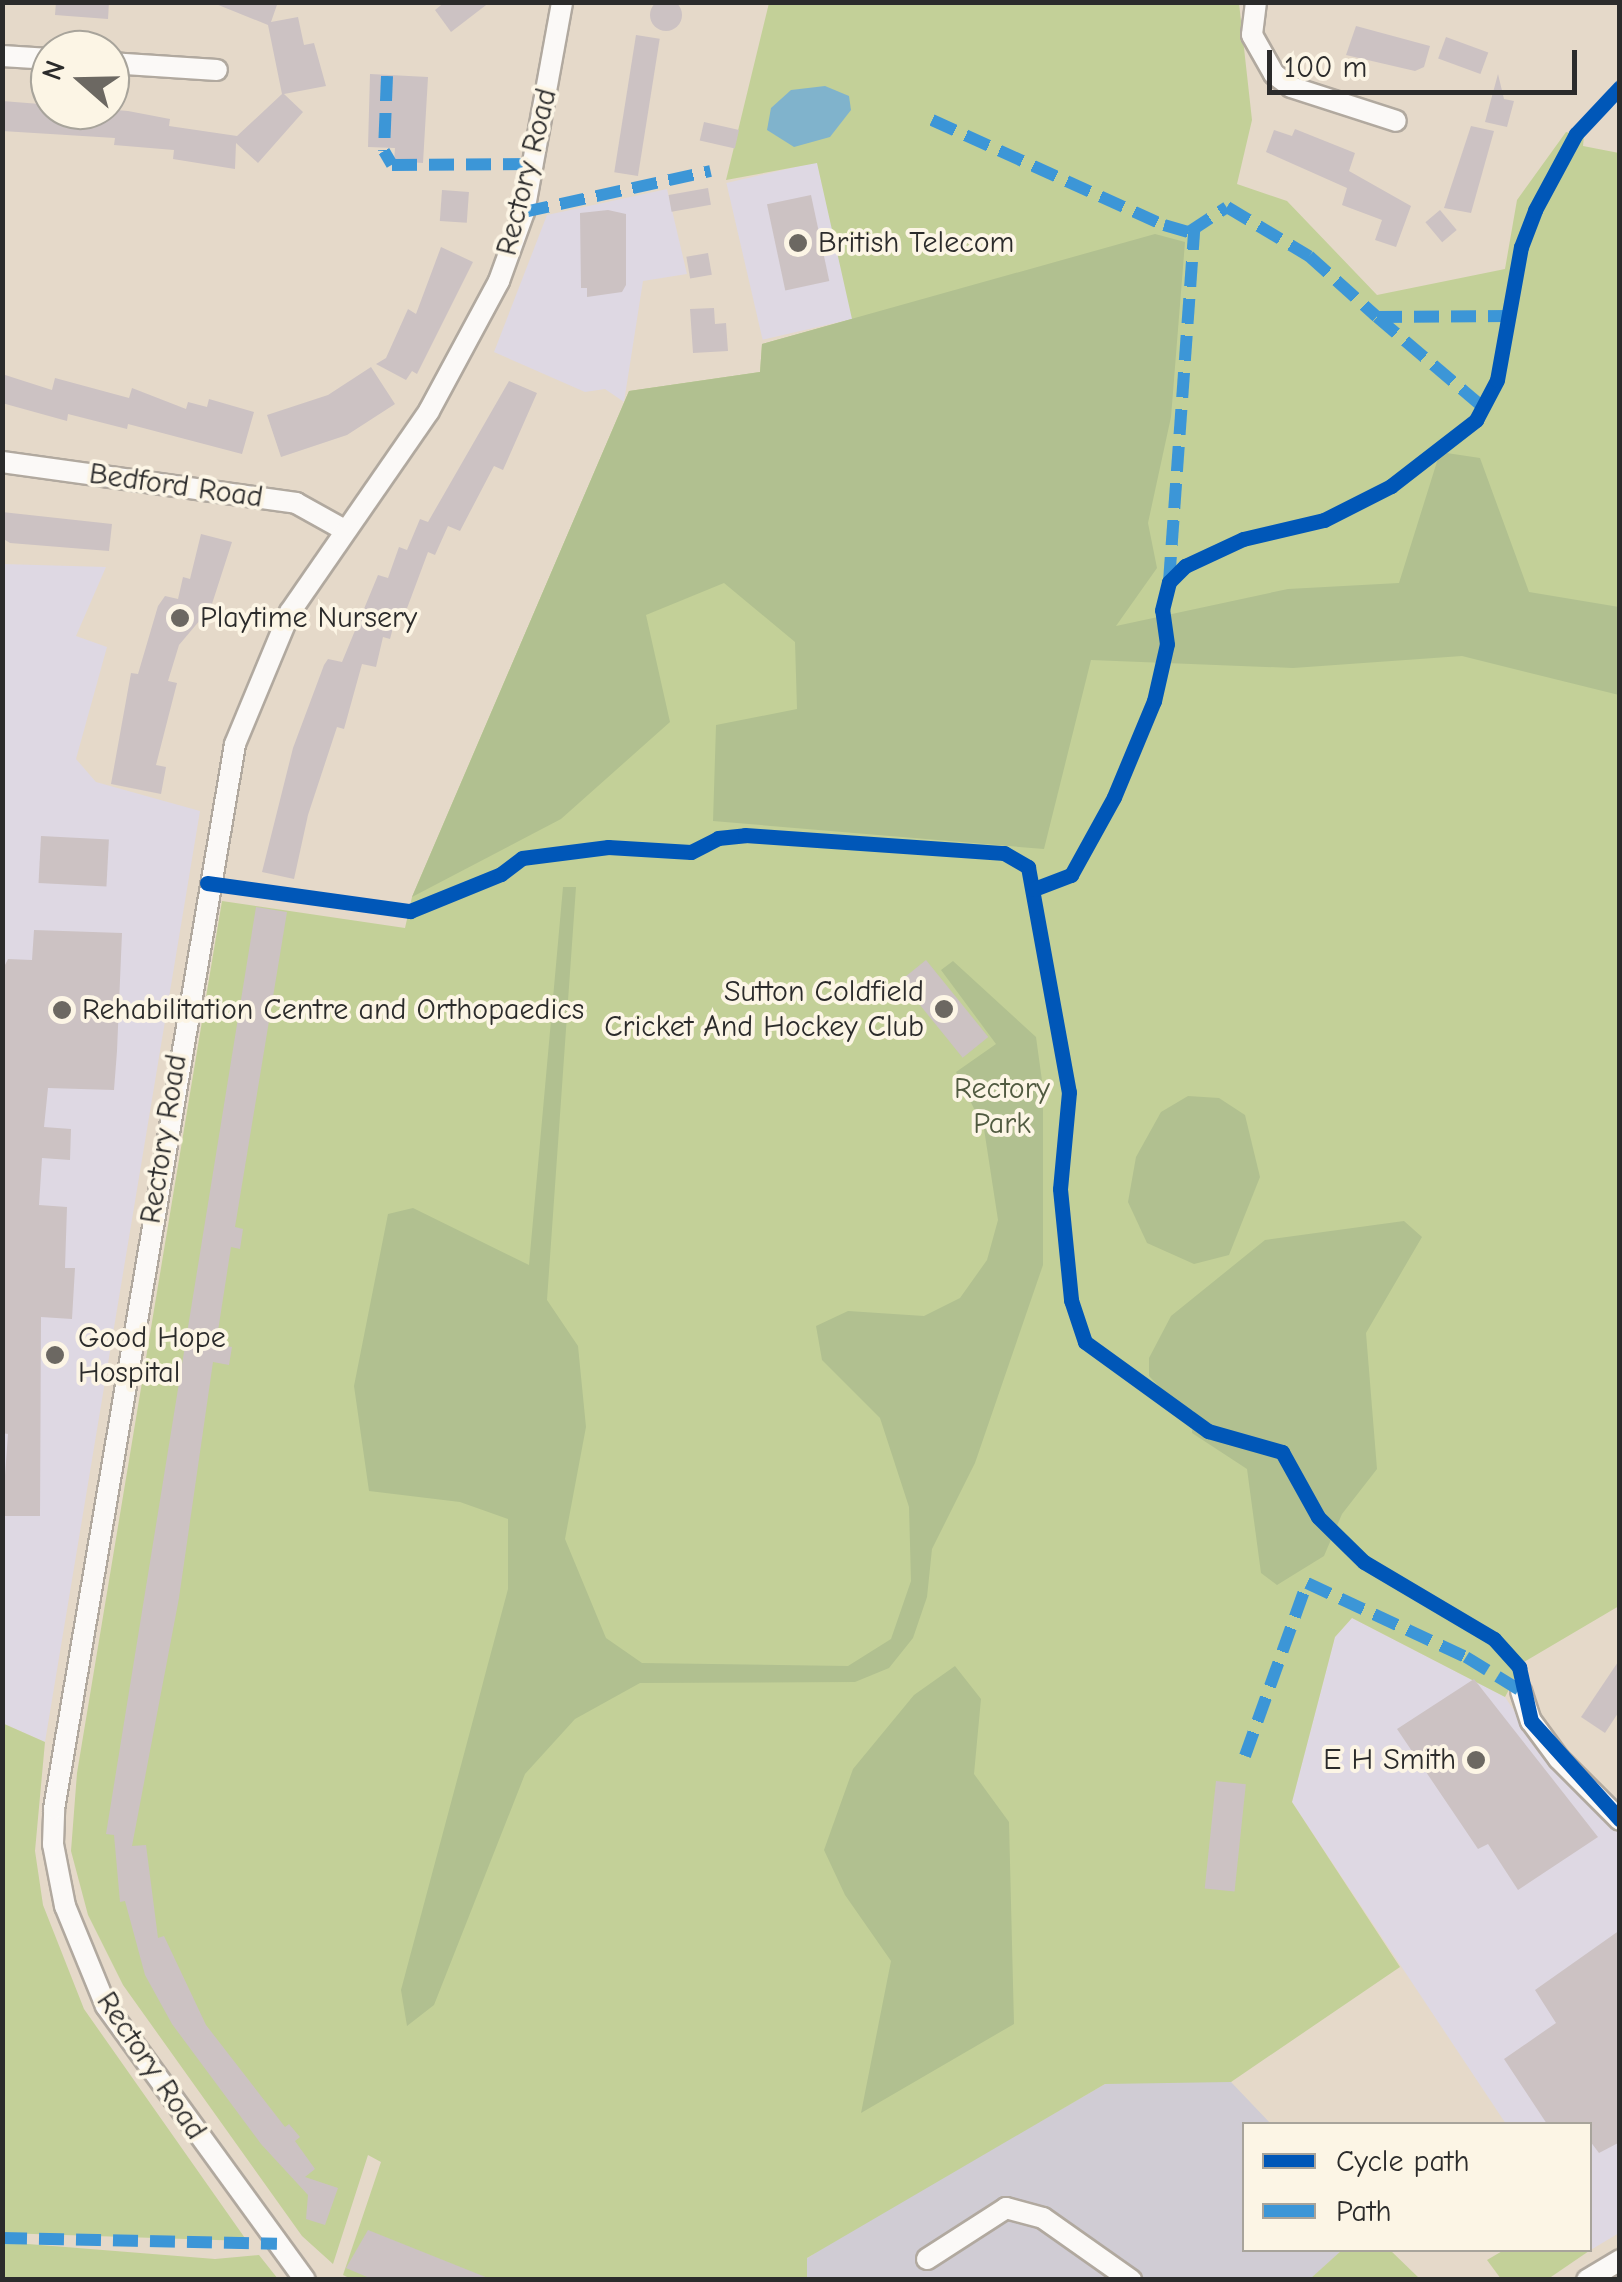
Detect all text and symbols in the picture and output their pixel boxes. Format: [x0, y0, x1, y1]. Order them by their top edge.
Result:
north arrow [30, 30, 130, 130]
scale bar [1272, 30, 1582, 92]
text: 100 m [1284, 50, 1367, 85]
text: N [36, 56, 72, 84]
street label: Rectory Road [489, 85, 565, 259]
place label: British Telecom [818, 225, 1014, 261]
marker: British Telecom [787, 232, 809, 254]
street label: Bedford Road [87, 456, 265, 516]
place label: Playtime Nursery [200, 600, 417, 636]
marker: Playtime Nursery [169, 607, 191, 629]
place label: Sutton Coldfield Cricket And Hockey Club [604, 974, 924, 1044]
place label: Rehabilitation Centre and Orthopaedics [82, 992, 584, 1028]
marker: Sutton Coldfield Cricket And Hockey Club [933, 998, 955, 1020]
marker: Rehabilitation Centre and Orthopaedics [51, 999, 73, 1021]
street label: Rectory Road [133, 1052, 195, 1226]
park label: Rectory Park [954, 1071, 1050, 1142]
place label: Good Hope Hospital [78, 1320, 226, 1390]
marker: Good Hope Hospital [42, 1342, 68, 1368]
place label: E H Smith [1323, 1742, 1456, 1778]
marker: E H Smith [1465, 1749, 1487, 1771]
street label: Rectory Road [88, 1985, 214, 2147]
legend [1242, 2122, 1592, 2252]
text: Cycle path [1336, 2144, 1470, 2179]
text: Path [1336, 2194, 1392, 2229]

